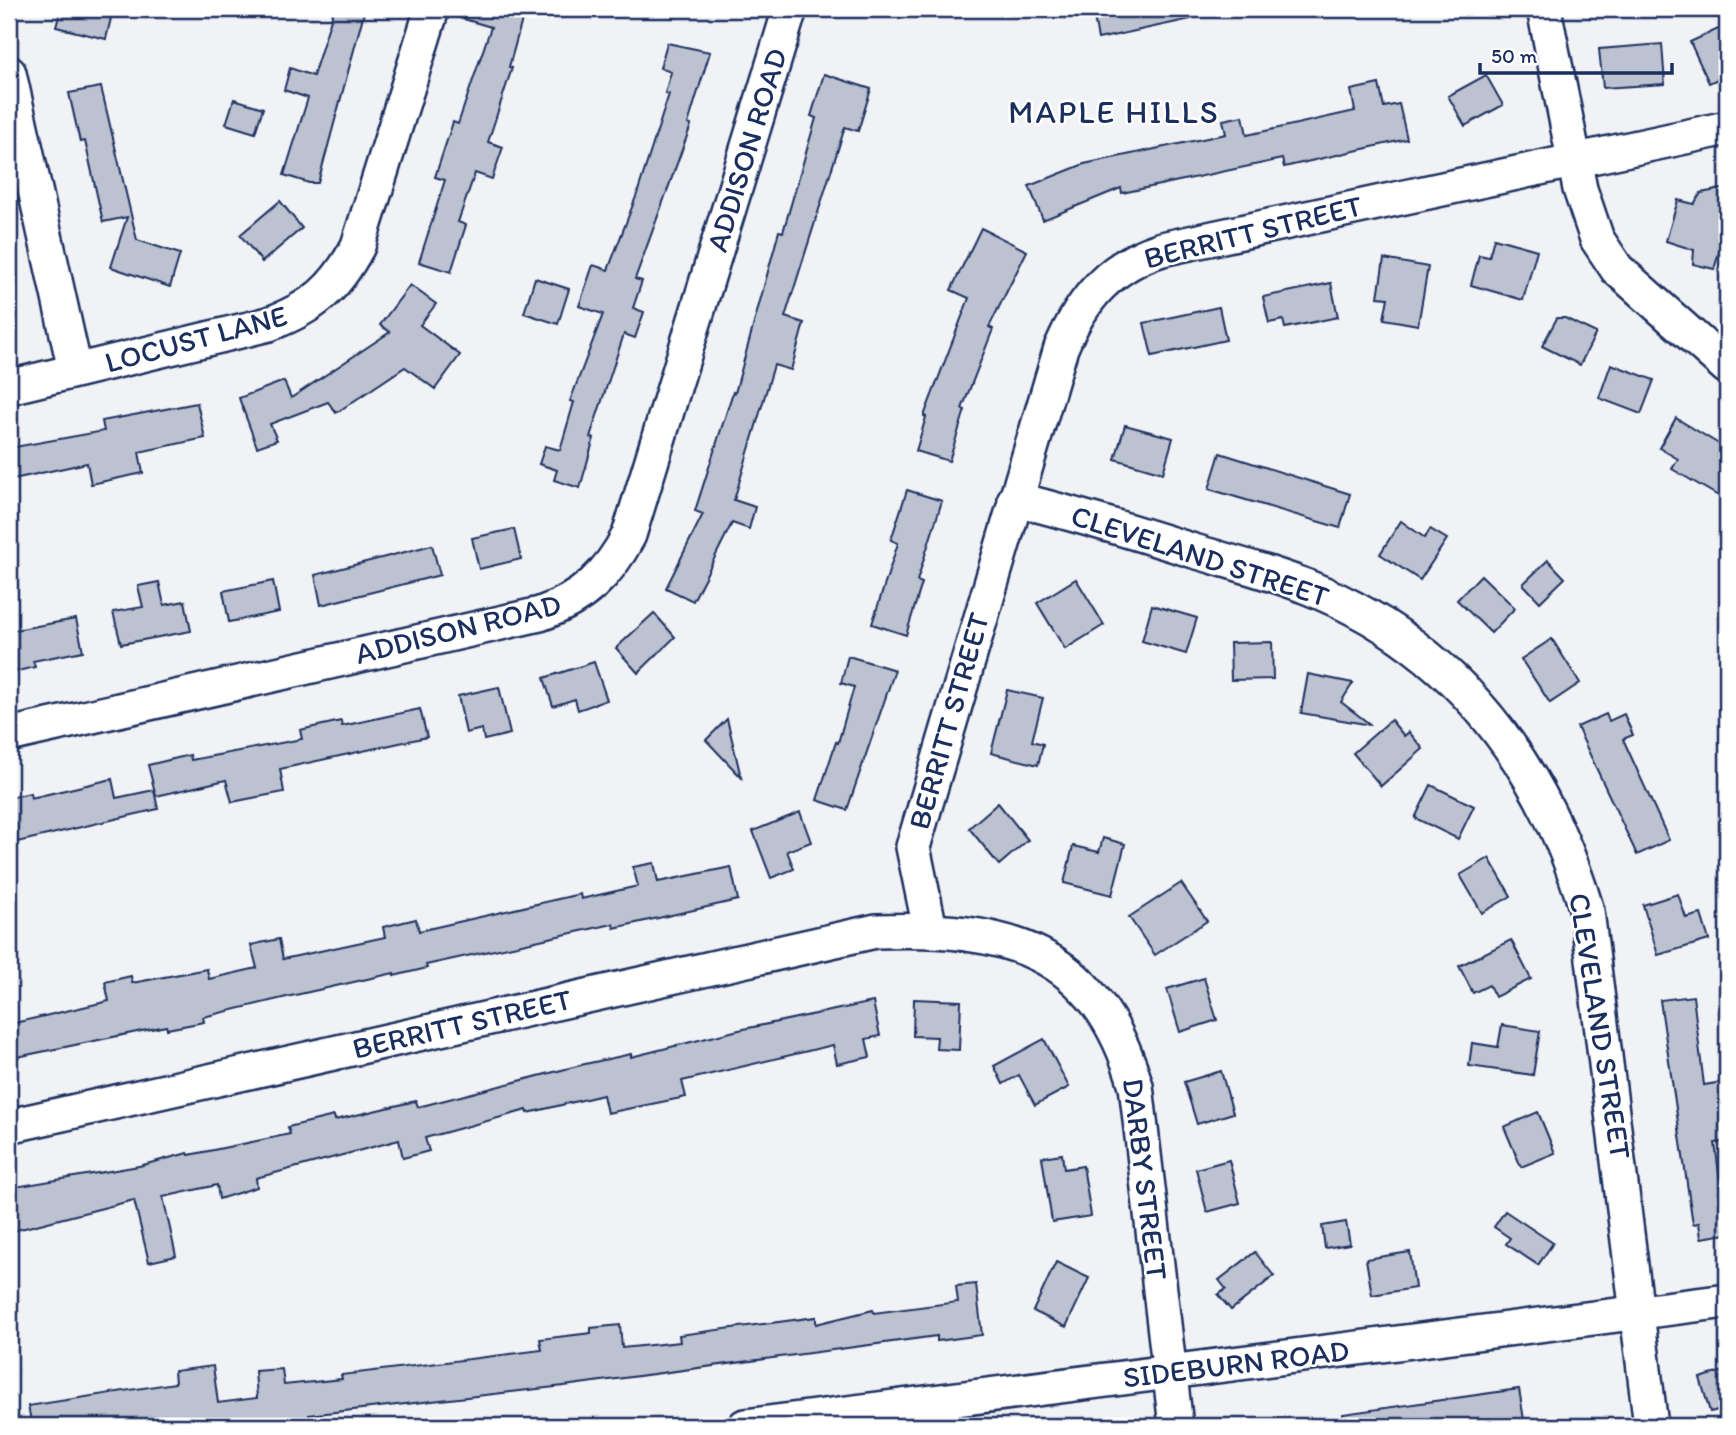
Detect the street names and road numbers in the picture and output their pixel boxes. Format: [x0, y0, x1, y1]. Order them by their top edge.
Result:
street label: ADDISON ROAD [698, 44, 795, 256]
street label: BERRITT STREET [1140, 186, 1366, 277]
street label: LOCUST LANE [101, 296, 291, 381]
street label: CLEVELAND STREET [1067, 496, 1334, 615]
street label: ADDISON ROAD [351, 585, 565, 672]
street label: BERRITT STREET [900, 608, 997, 833]
street label: CLEVELAND STREET [1561, 890, 1640, 1162]
street label: BERRITT STREET [349, 980, 575, 1067]
street label: DARBY STREET [1115, 1076, 1176, 1282]
street label: SIDEBURN ROAD [1121, 1331, 1351, 1396]

